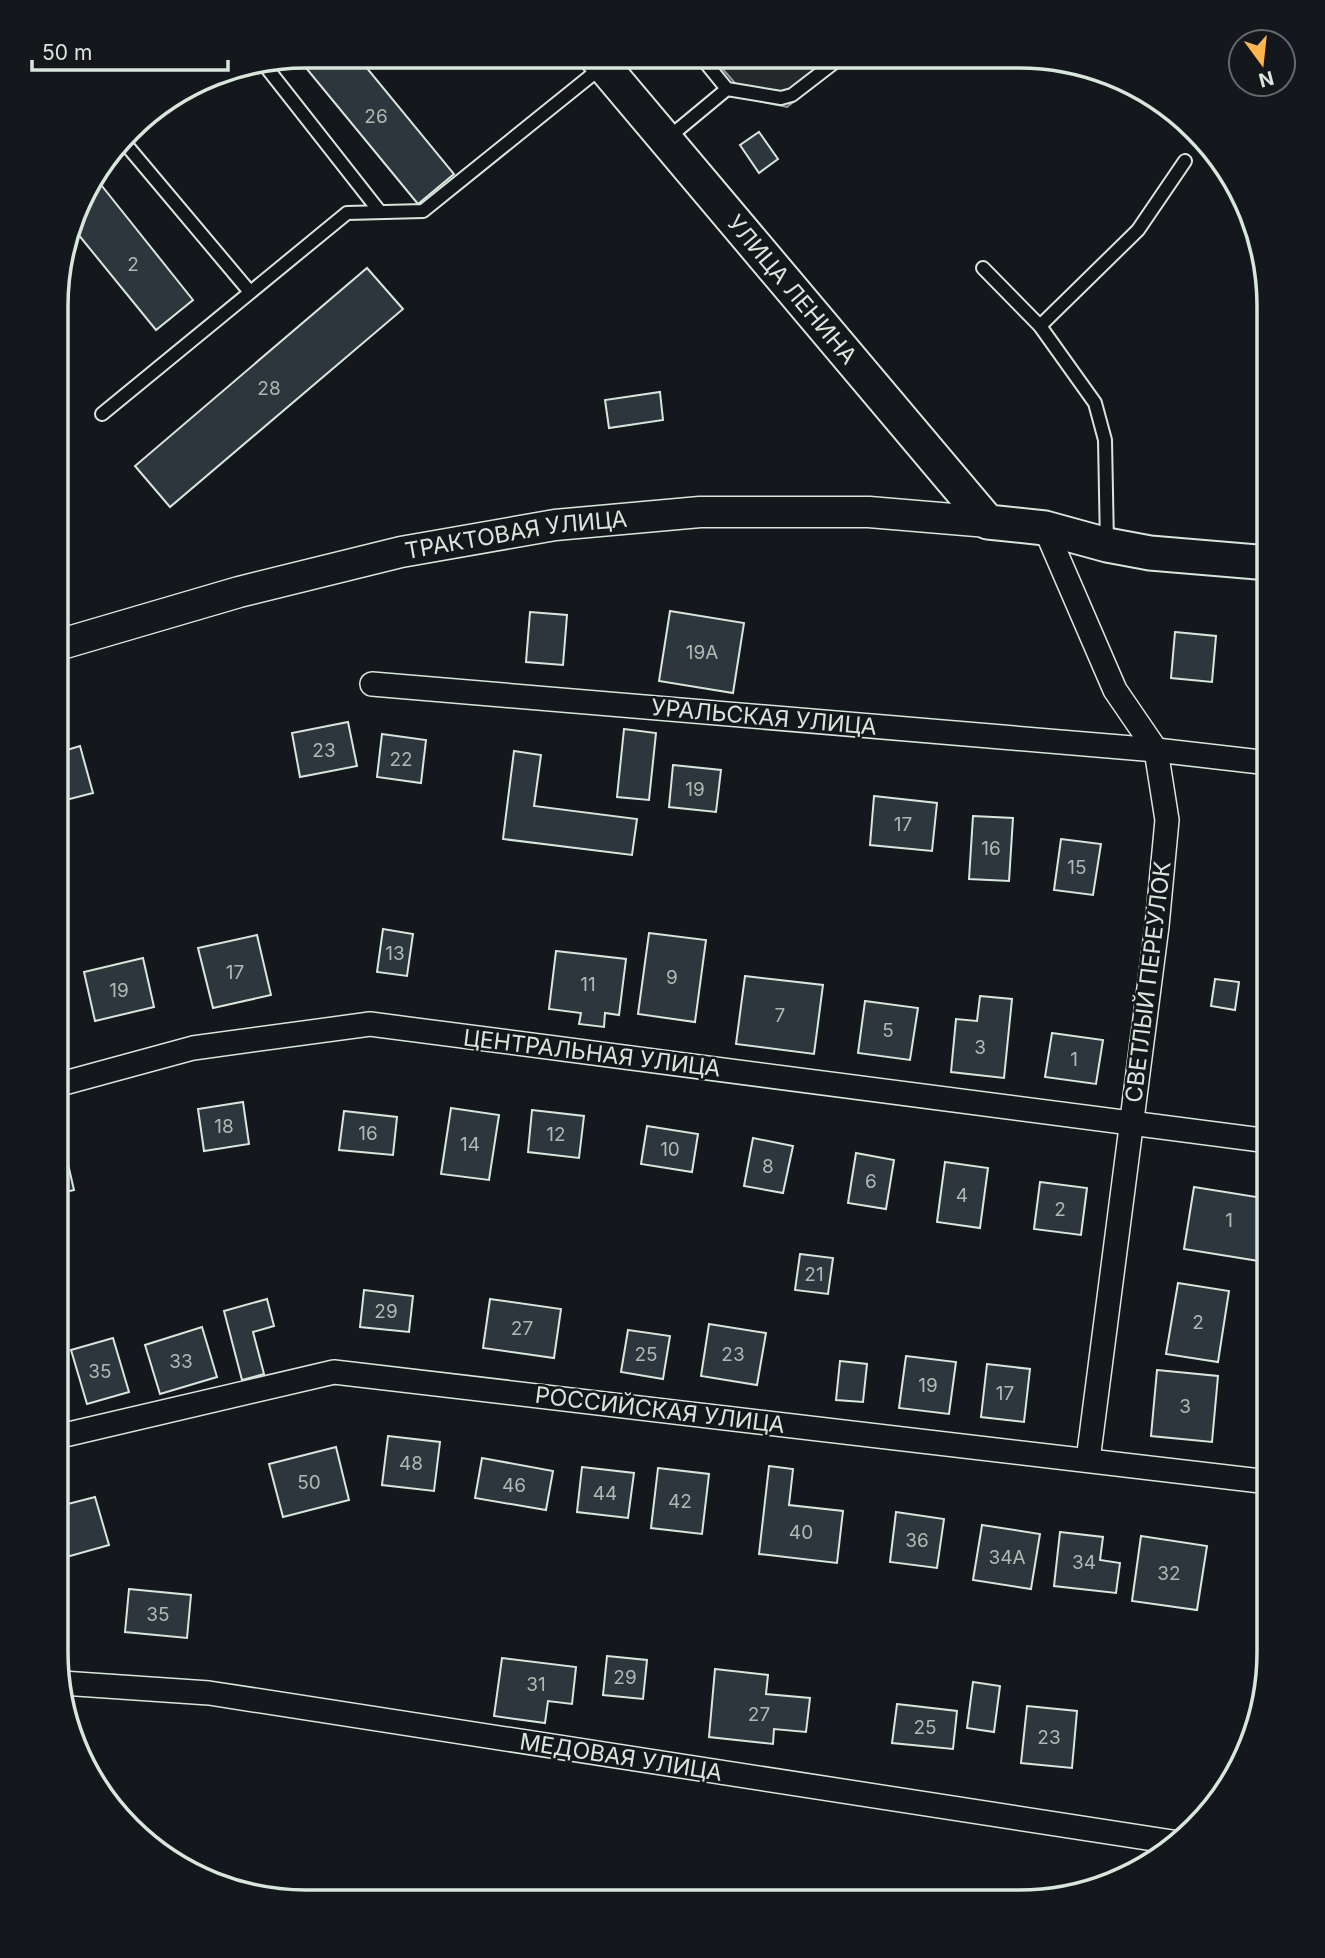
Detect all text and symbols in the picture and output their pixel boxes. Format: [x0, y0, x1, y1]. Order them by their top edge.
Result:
scale bar [32, 28, 228, 72]
north arrow [1227, 28, 1297, 98]
text: 50 m [42, 40, 92, 65]
text: N [1256, 66, 1276, 92]
house number: 26 [364, 105, 388, 128]
street label: УЛИЦА ЛЕНИНА [721, 209, 863, 370]
house number: 2 [127, 253, 139, 276]
house number: 28 [257, 377, 281, 400]
street label: ТРАКТОВАЯ УЛИЦА [403, 505, 629, 565]
house number: 19А [686, 641, 718, 664]
street label: УРАЛЬСКАЯ УЛИЦА [650, 693, 878, 741]
house number: 23 [312, 739, 336, 762]
house number: 22 [389, 748, 413, 771]
house number: 19 [685, 778, 705, 801]
house number: 17 [894, 813, 912, 836]
house number: 16 [981, 837, 1001, 860]
house number: 15 [1067, 856, 1087, 879]
street label: СВЕТЛЫЙ ПЕРЕУЛОК [1119, 860, 1177, 1104]
house number: 13 [385, 942, 405, 965]
house number: 17 [226, 961, 244, 984]
house number: 9 [666, 966, 678, 989]
house number: 11 [580, 973, 596, 996]
house number: 19 [109, 979, 129, 1002]
house number: 7 [775, 1004, 785, 1027]
house number: 5 [882, 1019, 894, 1042]
street label: ЦЕНТРАЛЬНАЯ УЛИЦА [462, 1023, 722, 1083]
house number: 3 [974, 1036, 986, 1059]
house number: 1 [1070, 1048, 1078, 1071]
house number: 18 [214, 1115, 234, 1138]
house number: 16 [358, 1122, 378, 1145]
house number: 12 [546, 1123, 566, 1146]
house number: 14 [460, 1133, 480, 1156]
house number: 10 [660, 1138, 680, 1161]
house number: 8 [762, 1155, 774, 1178]
house number: 6 [865, 1170, 877, 1193]
house number: 4 [956, 1184, 968, 1207]
house number: 2 [1054, 1198, 1066, 1221]
house number: 1 [1225, 1209, 1233, 1232]
house number: 21 [804, 1263, 824, 1286]
house number: 29 [374, 1300, 398, 1323]
house number: 2 [1192, 1311, 1204, 1334]
house number: 27 [511, 1317, 533, 1340]
house number: 25 [634, 1343, 658, 1366]
house number: 23 [721, 1343, 745, 1366]
house number: 33 [169, 1350, 193, 1373]
house number: 35 [88, 1360, 112, 1383]
house number: 19 [918, 1374, 938, 1397]
street label: РОССИЙСКАЯ УЛИЦА [534, 1381, 787, 1439]
house number: 17 [996, 1382, 1014, 1405]
house number: 3 [1179, 1395, 1191, 1418]
house number: 48 [399, 1452, 423, 1475]
house number: 50 [297, 1471, 321, 1494]
house number: 46 [502, 1474, 526, 1497]
house number: 44 [593, 1482, 617, 1505]
house number: 42 [668, 1490, 692, 1513]
house number: 40 [789, 1521, 813, 1544]
house number: 36 [905, 1529, 929, 1552]
house number: 34А [988, 1546, 1026, 1569]
house number: 34 [1072, 1551, 1096, 1574]
house number: 32 [1157, 1562, 1181, 1585]
house number: 35 [146, 1603, 170, 1626]
house number: 29 [613, 1666, 637, 1689]
house number: 31 [526, 1673, 546, 1696]
house number: 27 [748, 1703, 770, 1726]
house number: 25 [913, 1716, 937, 1739]
house number: 23 [1037, 1726, 1061, 1749]
street label: МЕДОВАЯ УЛИЦА [518, 1727, 724, 1787]

